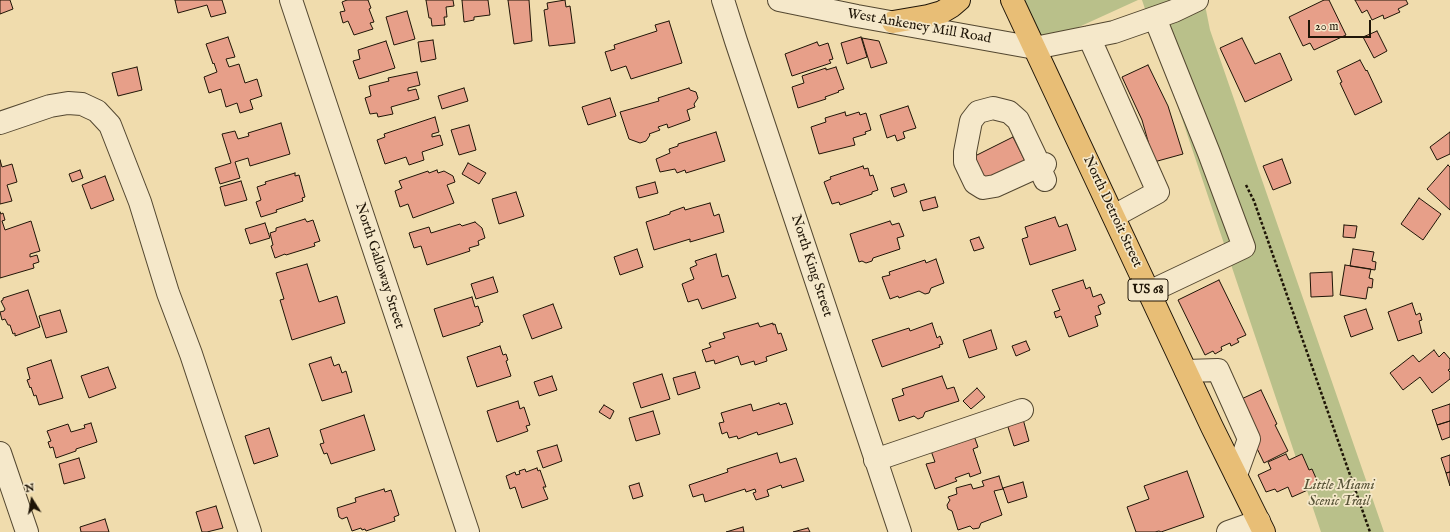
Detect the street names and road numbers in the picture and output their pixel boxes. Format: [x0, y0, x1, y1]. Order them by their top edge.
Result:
street label: West Ankeney Mill Road [846, 6, 992, 48]
street label: North Detroit Street [1079, 154, 1145, 270]
street label: North Galloway Street [351, 201, 407, 331]
street label: North King Street [787, 213, 835, 319]
road number: US 68 [1128, 279, 1168, 301]

